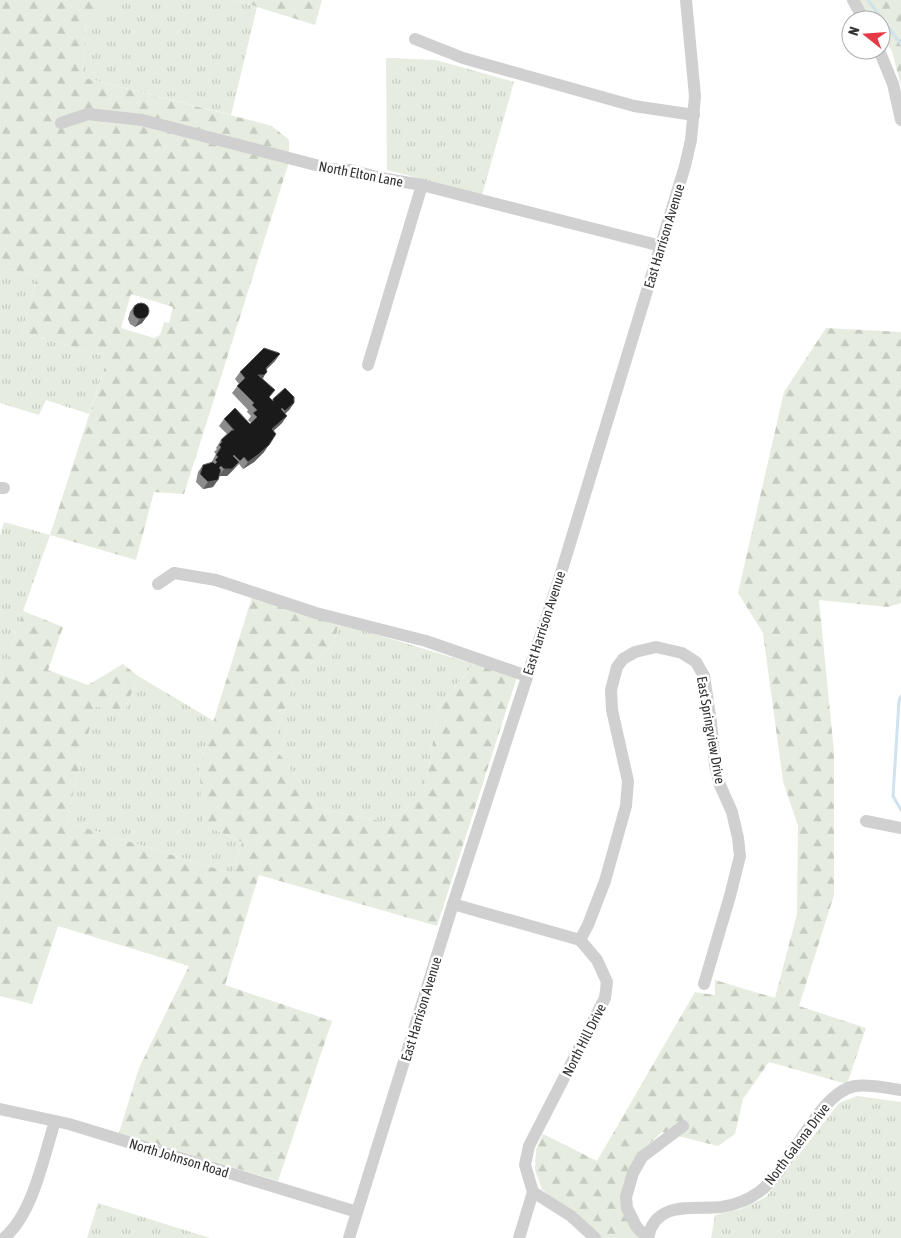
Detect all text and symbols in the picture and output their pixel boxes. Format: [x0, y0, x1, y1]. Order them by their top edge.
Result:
north arrow [841, 10, 891, 60]
text: N [845, 25, 862, 37]
street label: North Elton Lane [318, 158, 404, 190]
street label: East Harrison Avenue [640, 182, 688, 290]
street label: East Harrison Avenue [520, 569, 568, 677]
street label: East Springview Drive [694, 675, 728, 785]
street label: East Harrison Avenue [397, 955, 445, 1063]
street label: North Hill Drive [559, 1001, 609, 1079]
street label: North Galena Drive [761, 1100, 833, 1188]
street label: North Johnson Road [127, 1135, 231, 1181]

